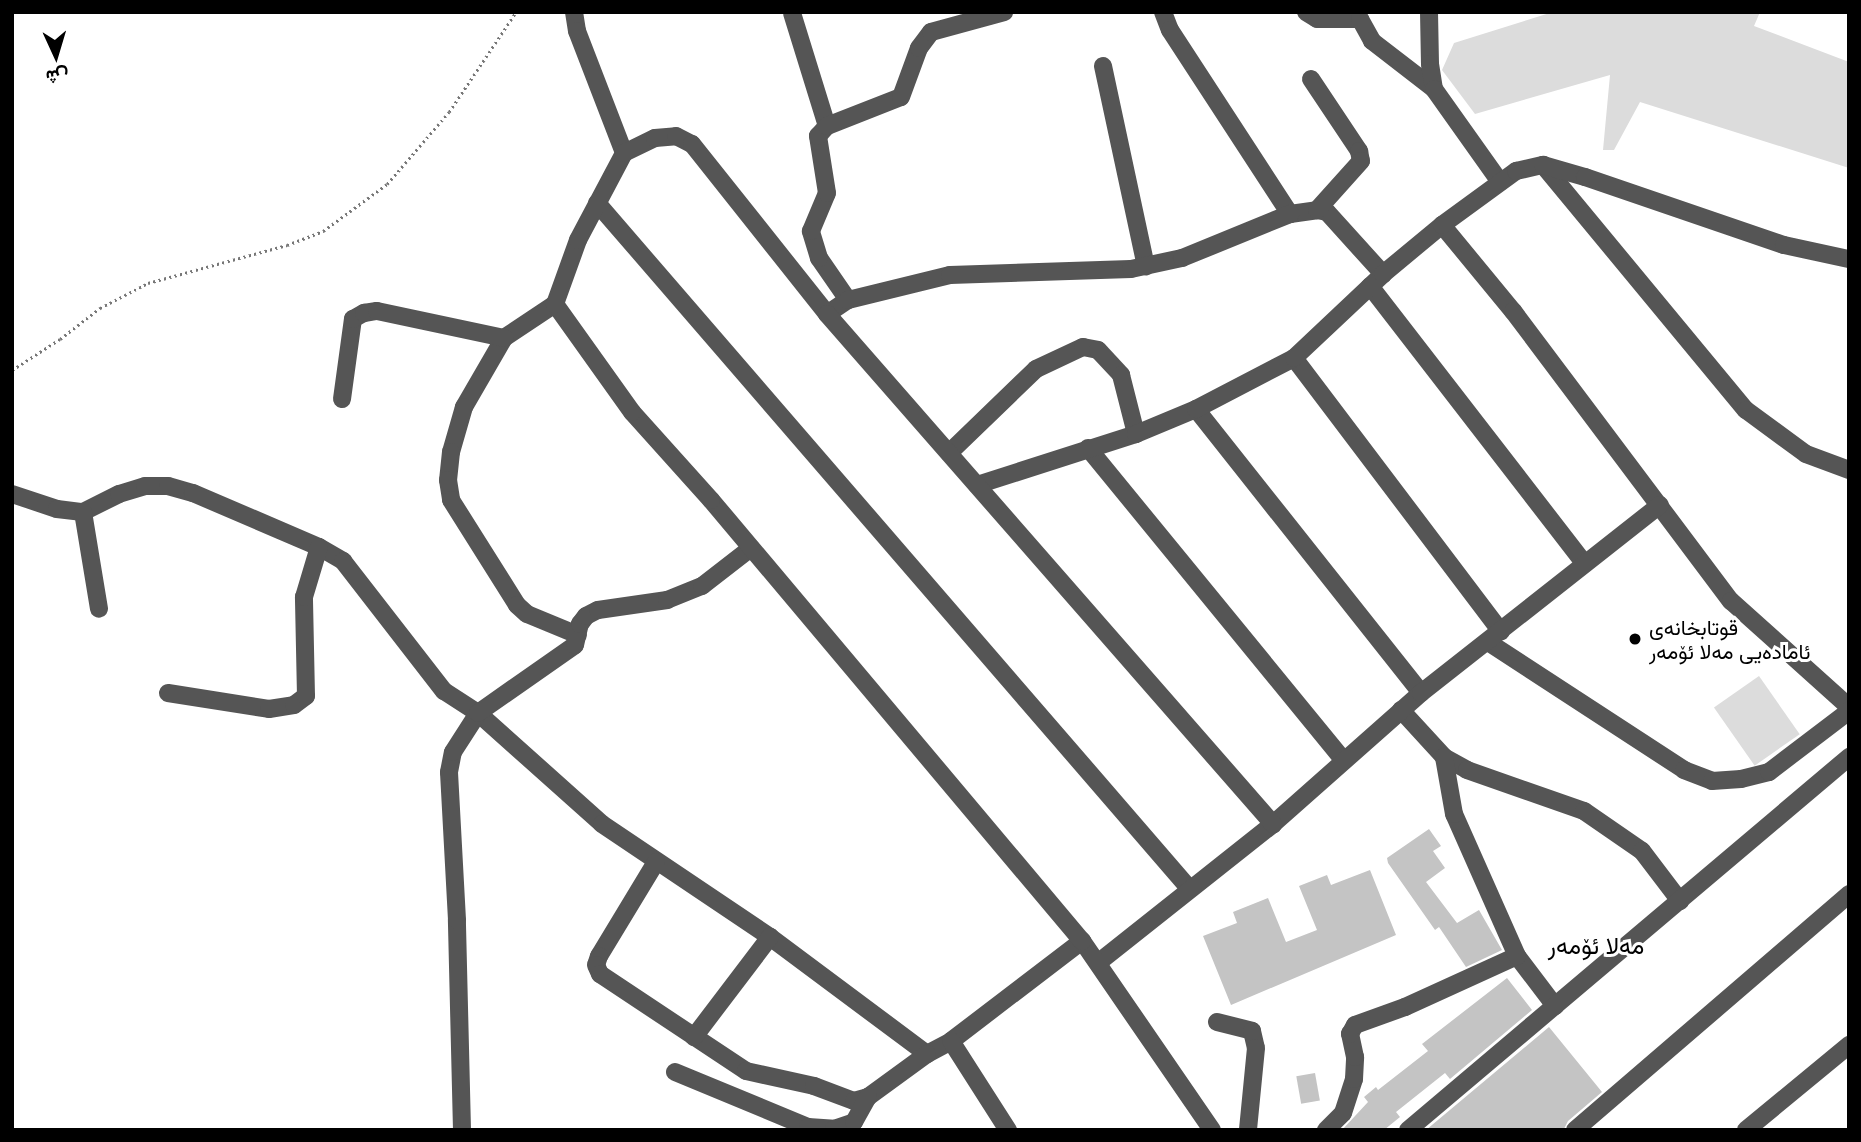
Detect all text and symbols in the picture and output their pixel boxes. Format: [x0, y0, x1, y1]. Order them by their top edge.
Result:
north arrow [21, 21, 91, 91]
text: ش [45, 63, 70, 91]
place label: قوتابخانەی ئامادەیی مەلا ئۆمەر [1649, 614, 1810, 664]
marker: قوتابخانەی ئامادەیی مەلا ئۆمەر [1627, 631, 1643, 647]
district label: مەلا ئۆمەر [1548, 931, 1644, 959]

